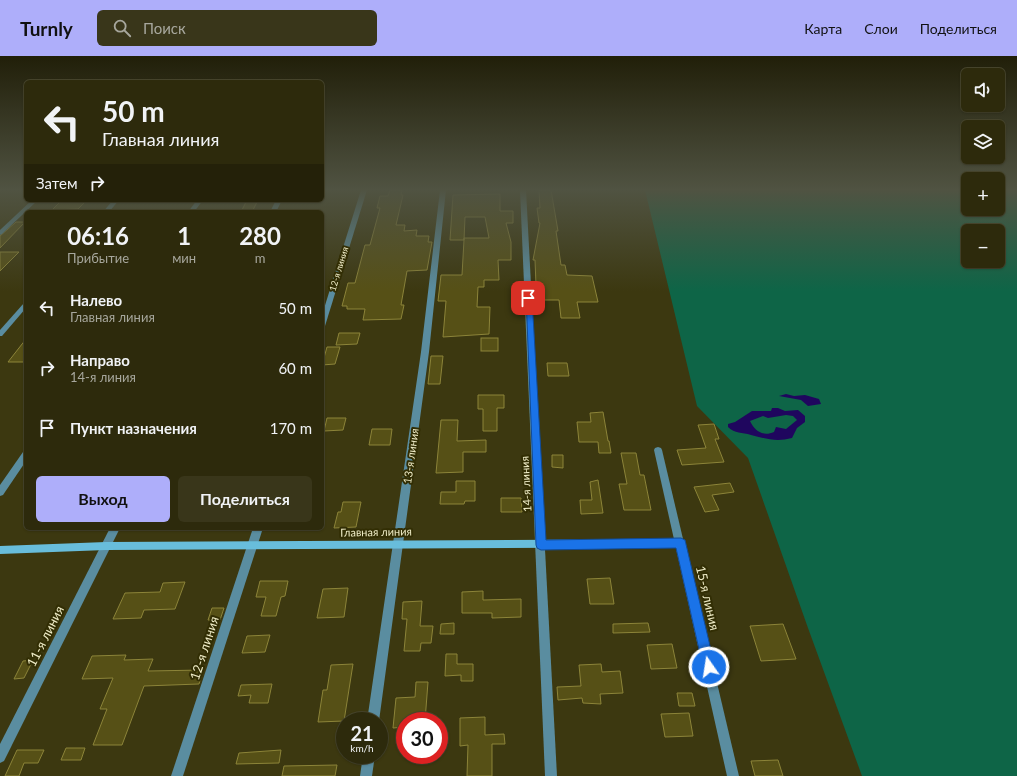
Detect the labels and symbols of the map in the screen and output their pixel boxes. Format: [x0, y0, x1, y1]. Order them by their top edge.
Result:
street label: 12-я линия [327, 245, 350, 292]
pin [511, 281, 545, 315]
street label: 13-я линия [400, 427, 421, 484]
street label: 14-я линия [518, 456, 533, 512]
street label: Главная линия [340, 524, 412, 539]
street label: 15-я линия [693, 564, 723, 632]
street label: 11-я линия [23, 603, 67, 669]
street label: 12-я линия [186, 614, 222, 682]
position arrow [688, 646, 730, 688]
speed limit sign: 30 [396, 712, 448, 764]

